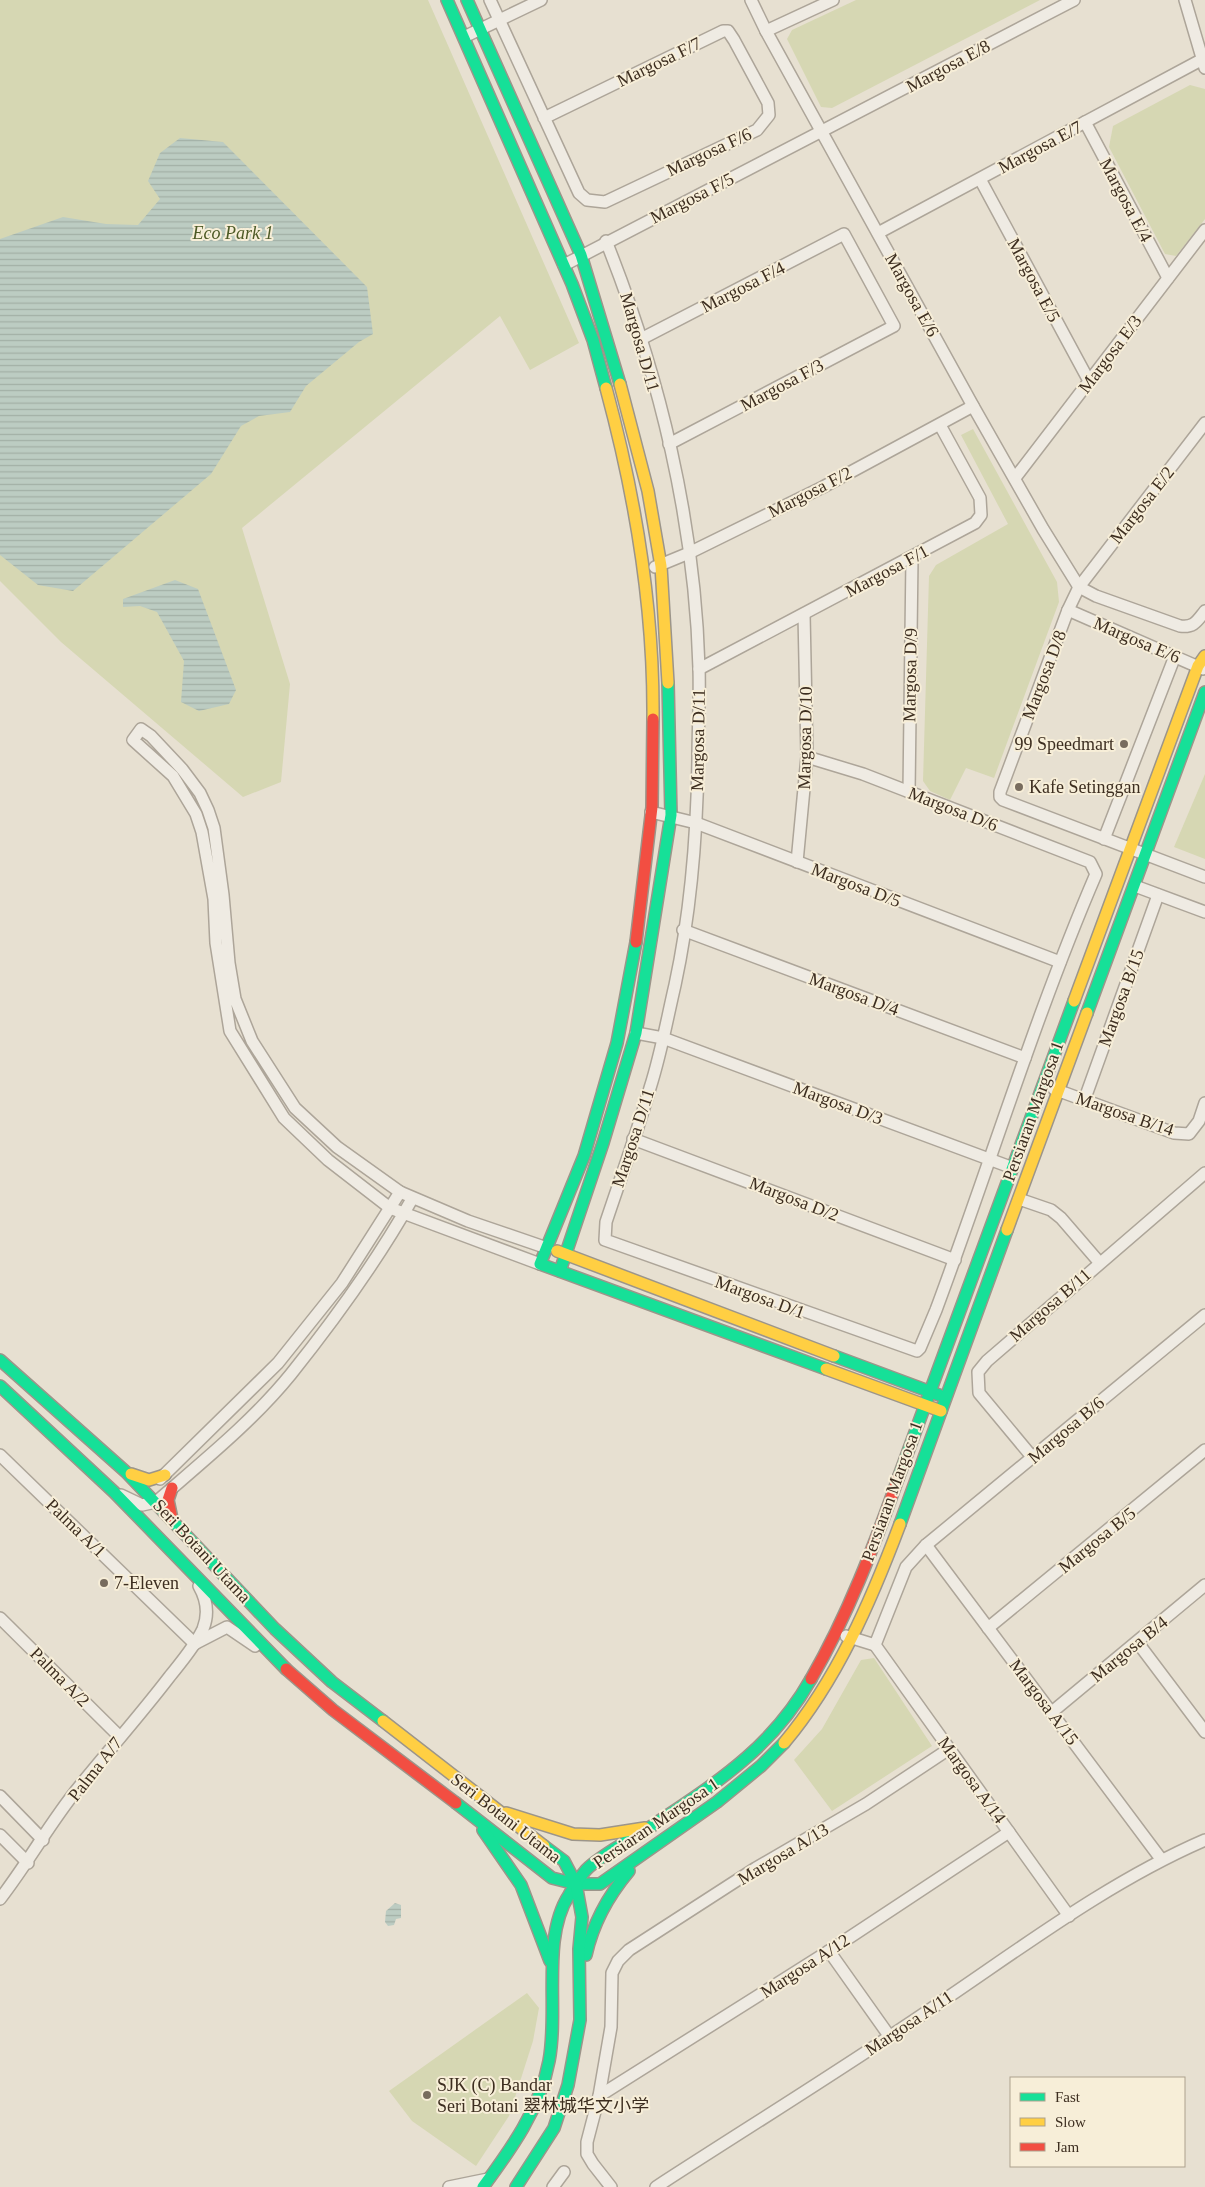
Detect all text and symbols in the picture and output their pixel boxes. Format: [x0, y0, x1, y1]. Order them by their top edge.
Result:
street label: Margosa F/7 [614, 33, 704, 91]
street label: Margosa E/8 [903, 36, 993, 96]
street label: Margosa E/7 [995, 117, 1085, 177]
street label: Margosa F/6 [663, 124, 755, 180]
street label: Margosa E/4 [1096, 155, 1156, 245]
street label: Margosa F/5 [647, 168, 737, 228]
park label: Eco Park 1 [192, 223, 273, 243]
street label: Margosa E/5 [1004, 235, 1064, 325]
street label: Margosa E/6 [881, 250, 943, 340]
street label: Margosa F/4 [698, 257, 788, 317]
street label: Margosa D/11 [616, 290, 664, 394]
street label: Margosa E/3 [1074, 311, 1146, 397]
street label: Margosa F/3 [737, 355, 827, 415]
street label: Margosa F/2 [765, 462, 855, 522]
street label: Margosa E/2 [1106, 463, 1178, 547]
street label: Margosa F/1 [842, 541, 932, 601]
street label: Margosa E/6 [1091, 613, 1183, 667]
street label: Margosa D/8 [1018, 627, 1070, 723]
street label: Margosa D/9 [899, 628, 921, 722]
street label: Margosa D/10 [794, 686, 816, 790]
street label: Margosa D/11 [687, 689, 709, 791]
place label: 99 Speedmart [1015, 734, 1114, 754]
marker: 99 Speedmart [1118, 738, 1130, 750]
place label: Kafe Setinggan [1029, 777, 1140, 797]
marker: Kafe Setinggan [1013, 781, 1025, 793]
street label: Margosa D/6 [905, 783, 1001, 835]
street label: Margosa D/5 [808, 859, 904, 911]
street label: Margosa B/15 [1094, 947, 1148, 1049]
street label: Margosa D/4 [806, 968, 902, 1020]
street label: Persiaran Margosa 1 [998, 1038, 1068, 1184]
street label: Margosa D/3 [790, 1077, 886, 1129]
street label: Margosa D/11 [608, 1086, 658, 1190]
street label: Margosa B/14 [1073, 1088, 1177, 1140]
street label: Margosa D/2 [746, 1173, 842, 1225]
street label: Margosa B/11 [1005, 1264, 1095, 1346]
street label: Margosa D/1 [712, 1271, 808, 1323]
street label: Margosa B/6 [1024, 1392, 1108, 1468]
street label: Persiaran Margosa 1 [857, 1418, 927, 1564]
street label: Palma A/1 [42, 1495, 110, 1561]
street label: Seri Botani Utama [149, 1495, 255, 1607]
street label: Margosa B/5 [1055, 1503, 1139, 1577]
place label: 7-Eleven [114, 1573, 179, 1593]
marker: 7-Eleven [98, 1577, 110, 1589]
street label: Margosa B/4 [1087, 1612, 1171, 1686]
street label: Palma A/2 [26, 1643, 94, 1711]
street label: Margosa A/15 [1005, 1655, 1083, 1749]
street label: Palma A/7 [64, 1733, 126, 1805]
street label: Margosa A/14 [934, 1733, 1010, 1827]
street label: Seri Botani Utama [447, 1769, 565, 1867]
street label: Persiaran Margosa 1 [589, 1773, 723, 1873]
street label: Margosa A/13 [734, 1819, 832, 1889]
street label: Margosa A/12 [757, 1930, 853, 2002]
street label: Margosa A/11 [861, 1986, 957, 2060]
place label: SJK (C) Bandar Seri Botani 翠林城华文小学 [437, 2075, 649, 2116]
legend [1010, 2077, 1185, 2167]
marker: SJK (C) Bandar Seri Botani 翠林城华文小学 [421, 2089, 433, 2101]
text: Fast [1055, 2089, 1081, 2105]
text: Slow [1055, 2114, 1086, 2130]
text: Jam [1055, 2139, 1079, 2155]

